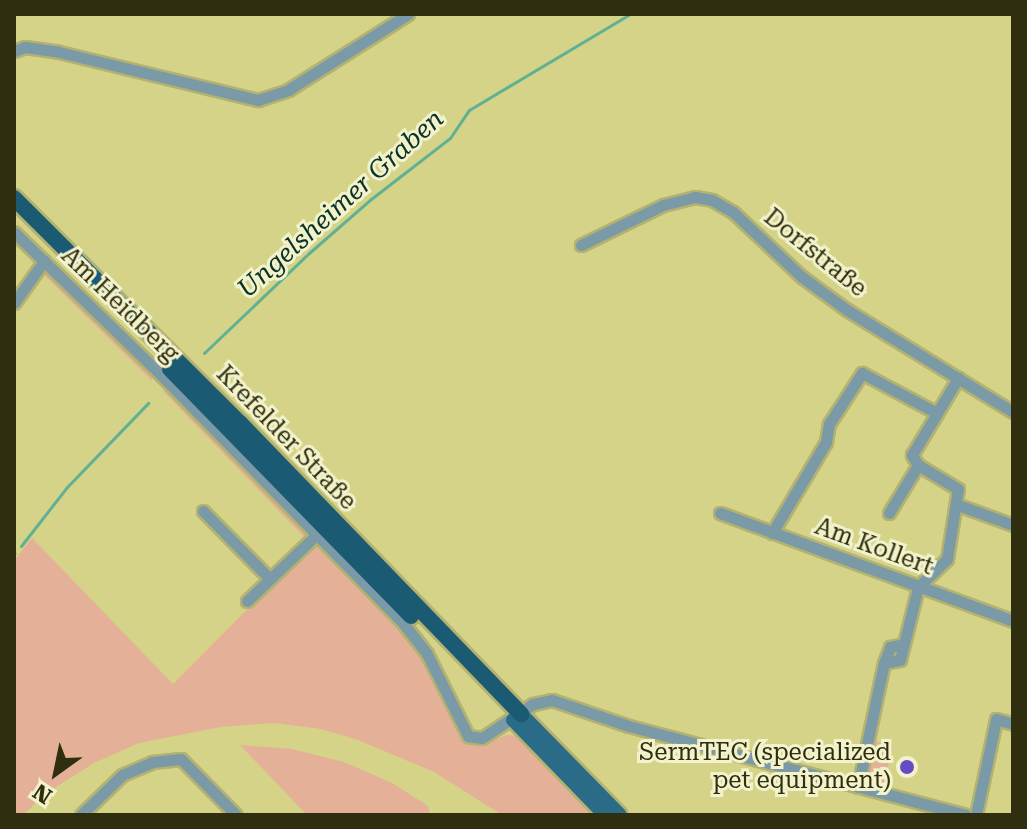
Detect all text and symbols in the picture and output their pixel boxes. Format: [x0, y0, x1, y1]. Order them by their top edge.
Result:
water label: Ungelsheimer Graben [232, 103, 450, 305]
street label: Dorfstraße [758, 203, 872, 303]
street label: Am Heidberg [55, 242, 185, 368]
street label: Krefelder Straße [210, 360, 362, 516]
street label: Am Kollert [811, 512, 937, 582]
north arrow [16, 733, 96, 813]
place label: SermTEC (specialized pet equipment) [639, 739, 891, 795]
marker: SermTEC (specialized pet equipment) [898, 758, 916, 776]
text: N [29, 778, 57, 809]

